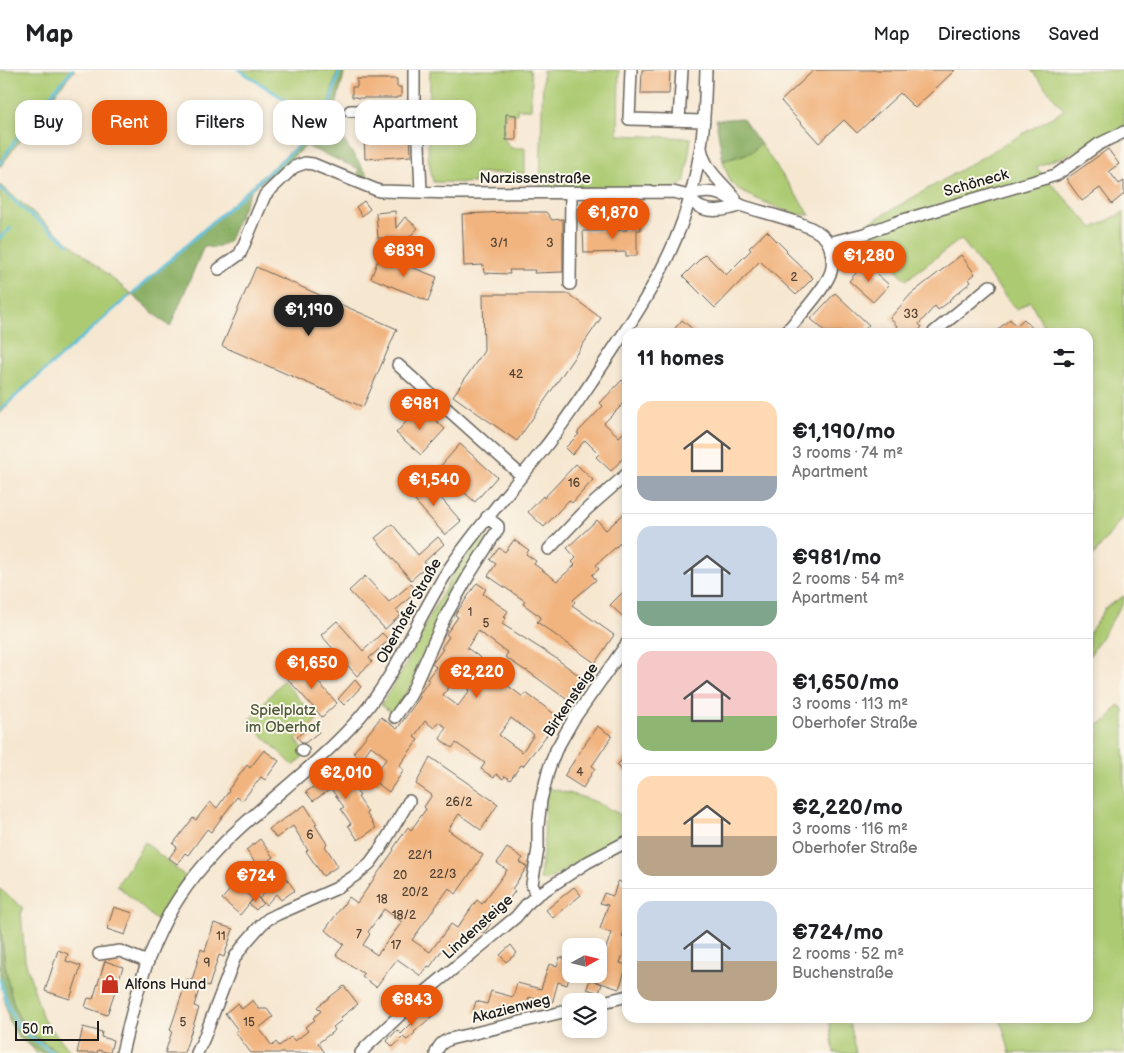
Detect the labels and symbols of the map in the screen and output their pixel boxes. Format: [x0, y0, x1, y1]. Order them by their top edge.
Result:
street label: Schöneck [941, 165, 1011, 201]
street label: Narzissenstraße [479, 169, 591, 188]
pin: €1,870 [572, 198, 654, 240]
pin: €839 [374, 236, 434, 278]
house number: 3/1 [490, 236, 508, 251]
house number: 3 [546, 236, 554, 251]
pin: €1,280 [828, 240, 910, 283]
house number: 2 [790, 270, 798, 285]
pin: €1,190 [268, 294, 350, 337]
house number: 33 [904, 307, 918, 322]
house number: 42 [509, 367, 523, 382]
pin: €981 [390, 388, 450, 431]
pin: €1,540 [393, 464, 475, 507]
house number: 16 [568, 476, 580, 491]
street label: Oberhofer Straße [372, 555, 446, 667]
house number: 1 [468, 605, 472, 620]
house number: 5 [483, 616, 490, 631]
pin: €1,650 [271, 648, 353, 690]
pin: €2,220 [436, 656, 518, 699]
street label: Birkensteige [539, 659, 603, 741]
park label: Spielplatz im Oberhof [245, 701, 321, 737]
pin: €2,010 [305, 758, 387, 800]
house number: 4 [576, 765, 584, 780]
house number: 26/2 [446, 795, 472, 810]
house number: 6 [306, 828, 314, 843]
house number: 22/1 [408, 848, 432, 863]
pin: €724 [226, 860, 286, 903]
house number: 22/3 [430, 867, 456, 882]
house number: 20 [393, 868, 407, 883]
house number: 20/2 [402, 885, 428, 900]
street label: Lindensteige [439, 890, 517, 964]
house number: 18 [376, 892, 388, 907]
house number: 18/2 [392, 908, 416, 923]
house number: 7 [356, 927, 362, 942]
house number: 11 [216, 929, 226, 944]
house number: 17 [391, 938, 401, 953]
north arrow [562, 938, 608, 982]
house number: 9 [204, 956, 211, 971]
shop icon: Alfons Hund [99, 973, 121, 995]
place label: Alfons Hund [125, 975, 206, 994]
pin: €843 [382, 984, 442, 1027]
street label: Akazienweg [470, 990, 552, 1028]
house number: 5 [180, 1015, 187, 1030]
house number: 15 [243, 1015, 255, 1030]
scale bar [15, 1018, 99, 1041]

